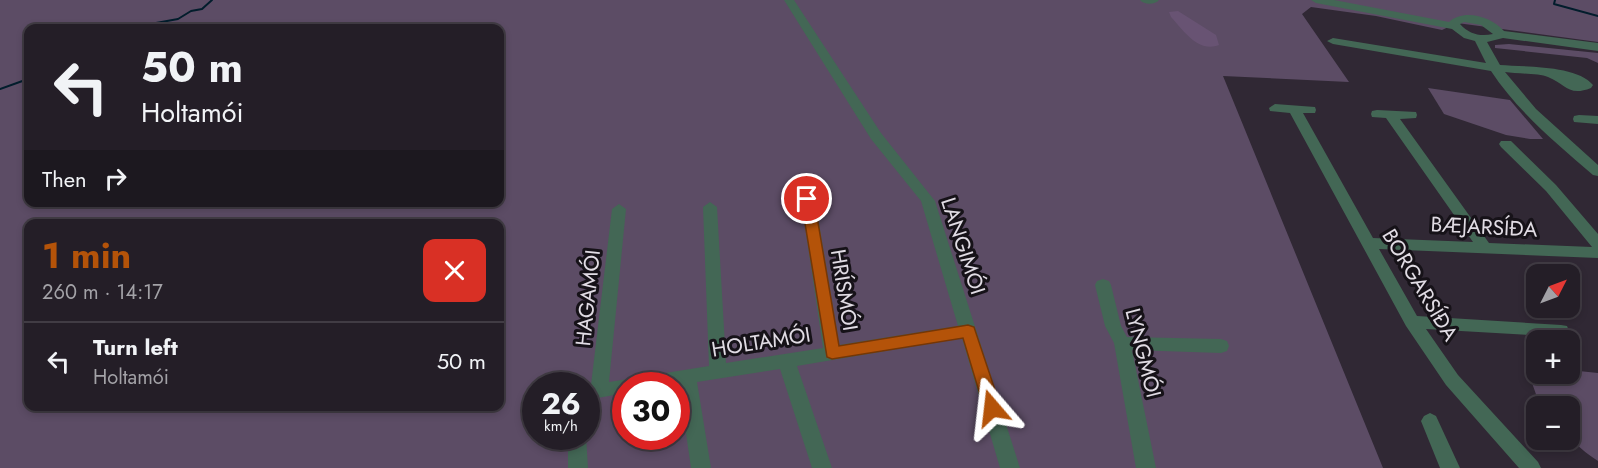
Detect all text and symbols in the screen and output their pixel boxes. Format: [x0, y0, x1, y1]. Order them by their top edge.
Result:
text: 50 m [141, 37, 243, 98]
icon: left [42, 48, 120, 126]
text: Holtamói [141, 93, 244, 132]
icon: right [99, 162, 132, 195]
text: Then [42, 163, 87, 195]
pin [781, 173, 832, 224]
icon: arrive [790, 182, 823, 215]
street label: LANGIMÓI [933, 194, 993, 298]
street label: BÆJARSÍÐA [1430, 209, 1538, 245]
street label: BORGARSÍÐA [1375, 223, 1465, 347]
text: 1 min [42, 229, 131, 281]
button: close [423, 239, 486, 302]
street label: HRÍSMÓI [823, 247, 865, 333]
street label: HAGAMÓI [568, 248, 608, 348]
north arrow [1526, 264, 1580, 318]
map controls [1526, 264, 1580, 450]
text: 260 m · 14:17 [42, 278, 163, 307]
street label: LYNGMÓI [1117, 305, 1169, 401]
street label: HOLTAMÓI [709, 319, 813, 365]
button: + [1526, 330, 1580, 384]
text: Turn left [93, 331, 178, 363]
icon: left [42, 345, 75, 378]
text: 50 m [437, 345, 486, 377]
text: Holtamói [93, 363, 169, 392]
speed limit sign: 30 [612, 372, 690, 450]
position arrow [960, 376, 1024, 440]
text: 26 [541, 382, 581, 425]
button: − [1526, 396, 1580, 450]
text: km/h [544, 415, 578, 437]

